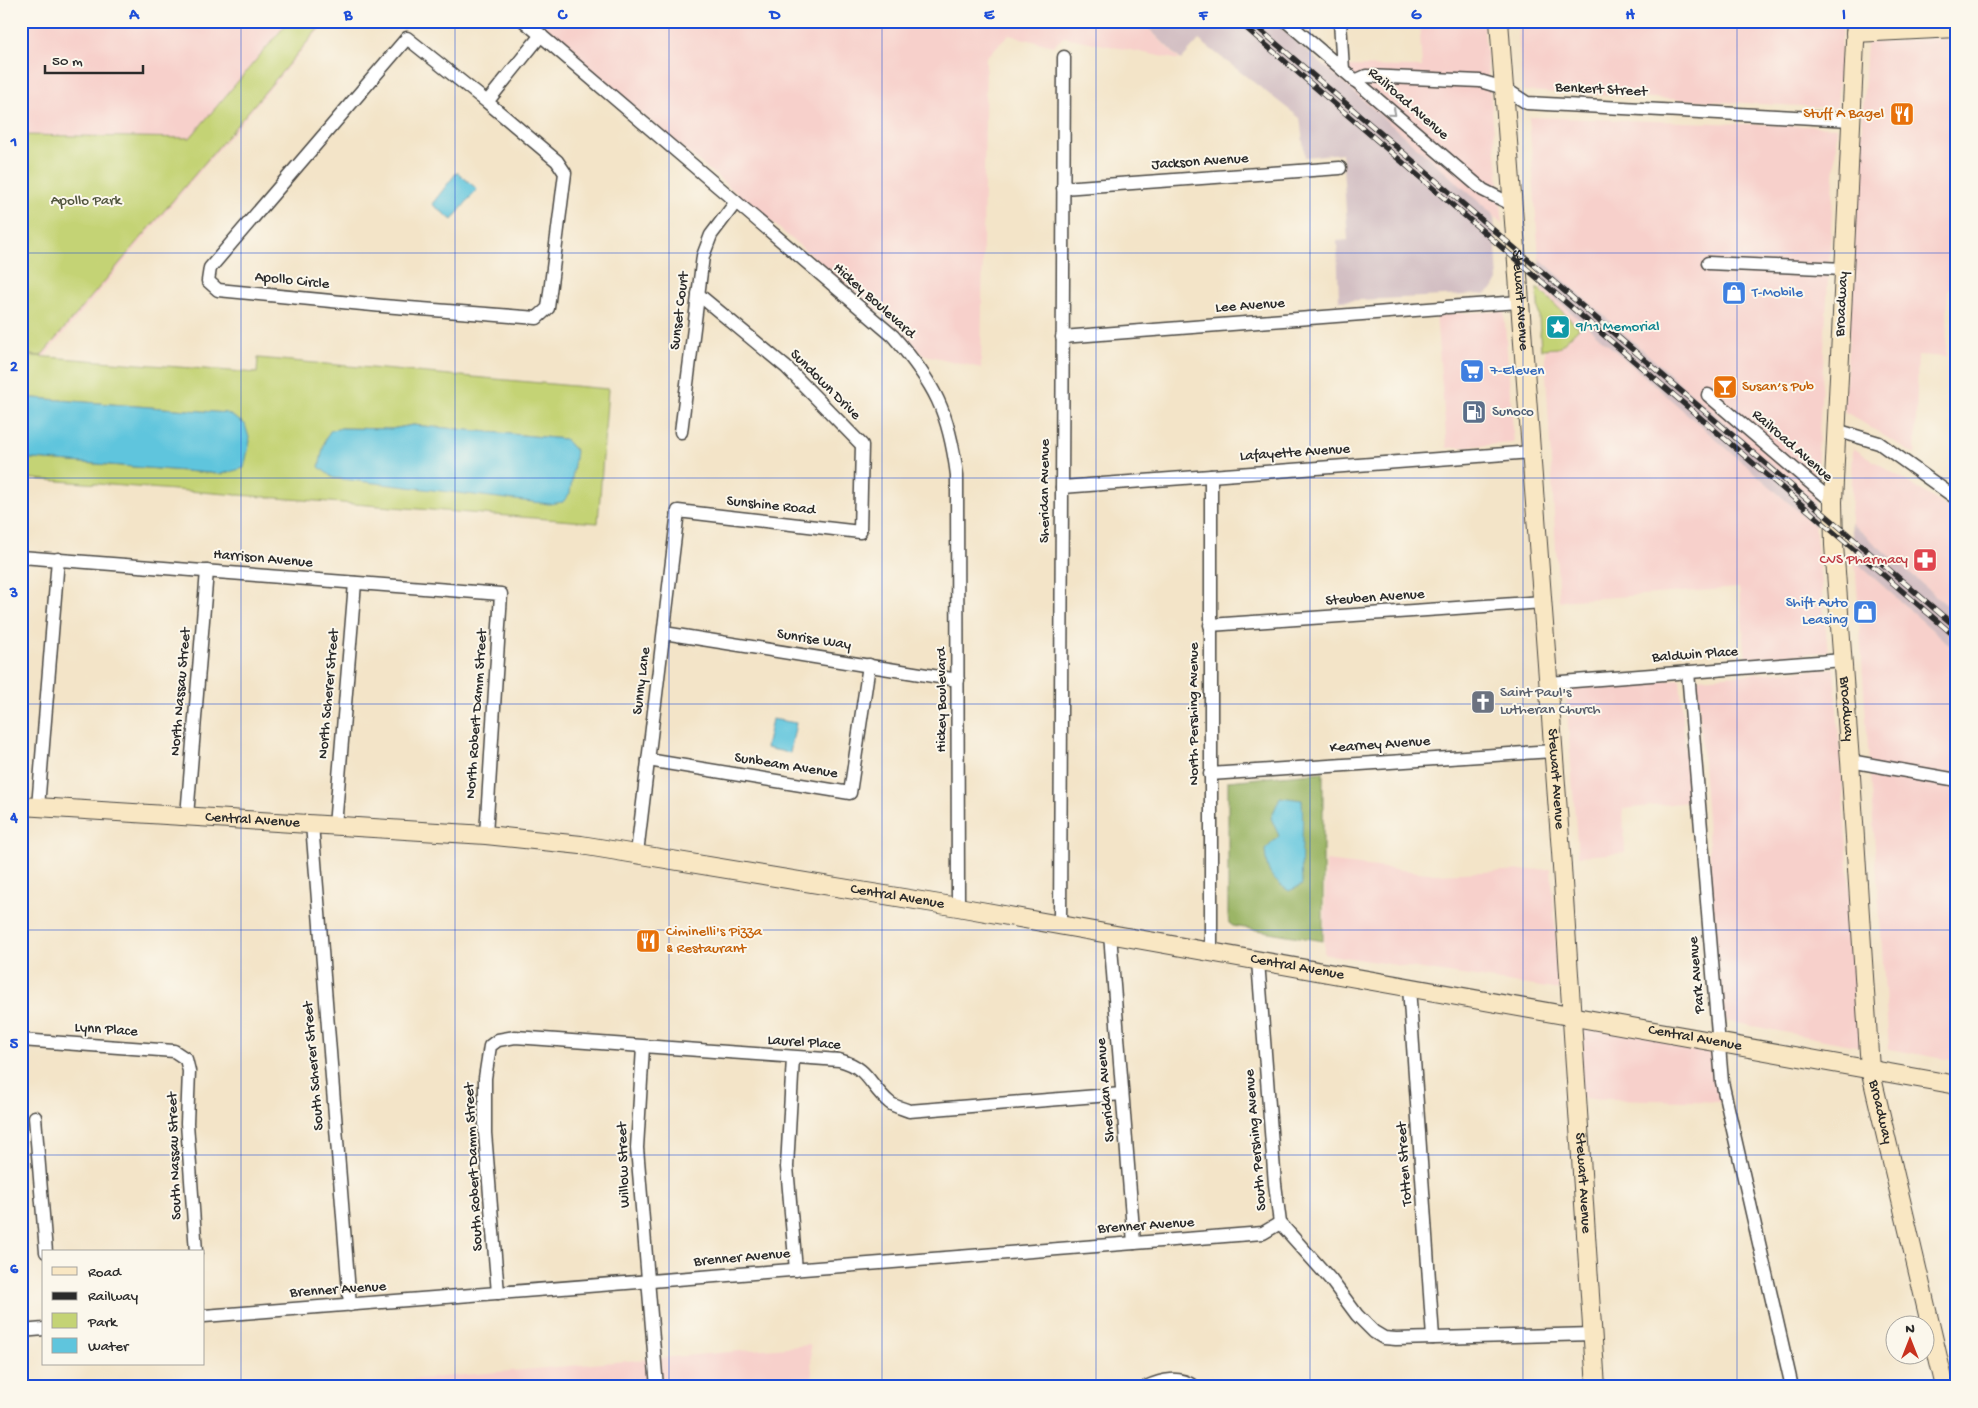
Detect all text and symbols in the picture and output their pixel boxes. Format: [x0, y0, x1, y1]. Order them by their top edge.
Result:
text: A [128, 7, 140, 26]
text: B [343, 7, 353, 26]
text: C [557, 7, 568, 26]
text: D [768, 7, 781, 26]
text: E [984, 7, 995, 26]
text: F [1198, 7, 1209, 26]
text: G [1411, 7, 1422, 26]
text: H [1625, 7, 1635, 26]
text: I [1842, 7, 1846, 26]
scale bar [45, 42, 142, 74]
text: 50 m [52, 53, 83, 71]
street label: Railroad Avenue [1364, 64, 1452, 144]
street label: Benkert Street [1554, 79, 1649, 101]
restaurant icon: Stuff A Bagel [1889, 101, 1915, 127]
place label: Stuff A Bagel [1803, 105, 1884, 123]
one-way arrow [1387, 107, 1396, 116]
text: 1 [10, 134, 17, 153]
street label: Jackson Avenue [1151, 150, 1249, 174]
park label: Apollo Park [51, 192, 123, 210]
street label: Stewart Avenue [1507, 249, 1533, 351]
street label: Hickey Boulevard [829, 259, 920, 344]
street label: Apollo Circle [254, 268, 330, 294]
street label: Sunset Court [666, 269, 694, 351]
street label: Broadway [1831, 270, 1853, 338]
shop icon: T-Mobile [1721, 280, 1747, 306]
place label: T-Mobile [1751, 284, 1803, 302]
street label: Lee Avenue [1215, 295, 1286, 317]
place icon: 9/11 Memorial [1545, 314, 1571, 340]
place label: 9/11 Memorial [1575, 318, 1660, 336]
street label: Sundown Drive [786, 346, 864, 424]
supermarket icon: 7-Eleven [1459, 358, 1485, 384]
text: 2 [10, 359, 18, 378]
place label: 7-Eleven [1489, 362, 1544, 380]
bar icon: Susan’s Pub [1712, 374, 1738, 400]
place label: Susan’s Pub [1742, 378, 1814, 396]
fuel station icon: Sunoco [1461, 399, 1487, 425]
place label: Sunoco [1492, 403, 1534, 421]
street label: Railroad Avenue [1748, 406, 1836, 486]
street label: Sheridan Avenue [1036, 439, 1054, 543]
street label: Lafayette Avenue [1239, 440, 1351, 466]
street label: Sunshine Road [726, 492, 817, 520]
street label: Harrison Avenue [212, 546, 314, 572]
pharmacy icon: CVS Pharmacy [1912, 547, 1938, 573]
place label: CVS Pharmacy [1820, 551, 1909, 569]
text: 3 [9, 585, 18, 604]
street label: Steuben Avenue [1325, 586, 1425, 610]
place label: Shift Auto Leasing [1786, 594, 1848, 629]
shop icon: Shift Auto Leasing [1852, 599, 1878, 625]
street label: North Nassau Street [166, 625, 196, 757]
street label: Sunrise Way [776, 625, 853, 655]
street label: North Scherer Street [314, 626, 344, 760]
street label: North Robert Damm Street [462, 627, 492, 799]
street label: North Pershing Avenue [1185, 642, 1203, 786]
street label: Baldwin Place [1650, 643, 1739, 667]
street label: Sunny Lane [629, 646, 655, 716]
street label: Hickey Boulevard [933, 646, 951, 752]
street label: Broadway [1835, 675, 1858, 743]
place label: Saint Paul's Lutheran Church [1500, 684, 1600, 719]
church icon: Saint Paul's Lutheran Church [1470, 689, 1496, 715]
street label: Stewart Avenue [1543, 728, 1568, 830]
street label: Kearney Avenue [1329, 732, 1431, 757]
street label: Sunbeam Avenue [733, 749, 839, 783]
street label: Central Avenue [205, 809, 301, 832]
text: 4 [9, 810, 18, 829]
street label: Central Avenue [849, 880, 946, 914]
place label: Ciminelli's Pizza & Restaurant [666, 923, 763, 958]
restaurant icon: Ciminelli's Pizza & Restaurant [635, 928, 661, 954]
street label: Park Avenue [1685, 935, 1709, 1015]
street label: Central Avenue [1249, 950, 1346, 985]
street label: South Scherer Street [299, 999, 329, 1131]
street label: Lynn Place [74, 1019, 139, 1041]
street label: Central Avenue [1647, 1021, 1743, 1056]
street label: Laurel Place [767, 1031, 842, 1055]
text: 5 [10, 1036, 19, 1055]
street label: Sheridan Avenue [1092, 1037, 1120, 1143]
street label: South Pershing Avenue [1241, 1068, 1271, 1212]
street label: Broadway [1864, 1077, 1897, 1146]
street label: South Robert Damm Street [460, 1080, 487, 1252]
street label: South Nassau Street [164, 1090, 186, 1220]
street label: Totten Street [1393, 1119, 1417, 1208]
street label: Willow Street [613, 1120, 634, 1208]
street label: Stewart Avenue [1570, 1132, 1595, 1234]
street label: Brenner Avenue [1096, 1214, 1195, 1238]
street label: Brenner Avenue [692, 1245, 791, 1271]
legend [42, 1250, 205, 1366]
text: 6 [10, 1261, 19, 1280]
text: Road [88, 1264, 122, 1282]
street label: Brenner Avenue [288, 1278, 387, 1302]
text: Railway [88, 1288, 139, 1306]
text: Park [87, 1314, 118, 1332]
north arrow [1886, 1316, 1936, 1366]
text: N [1905, 1321, 1915, 1338]
text: Water [88, 1338, 130, 1356]

